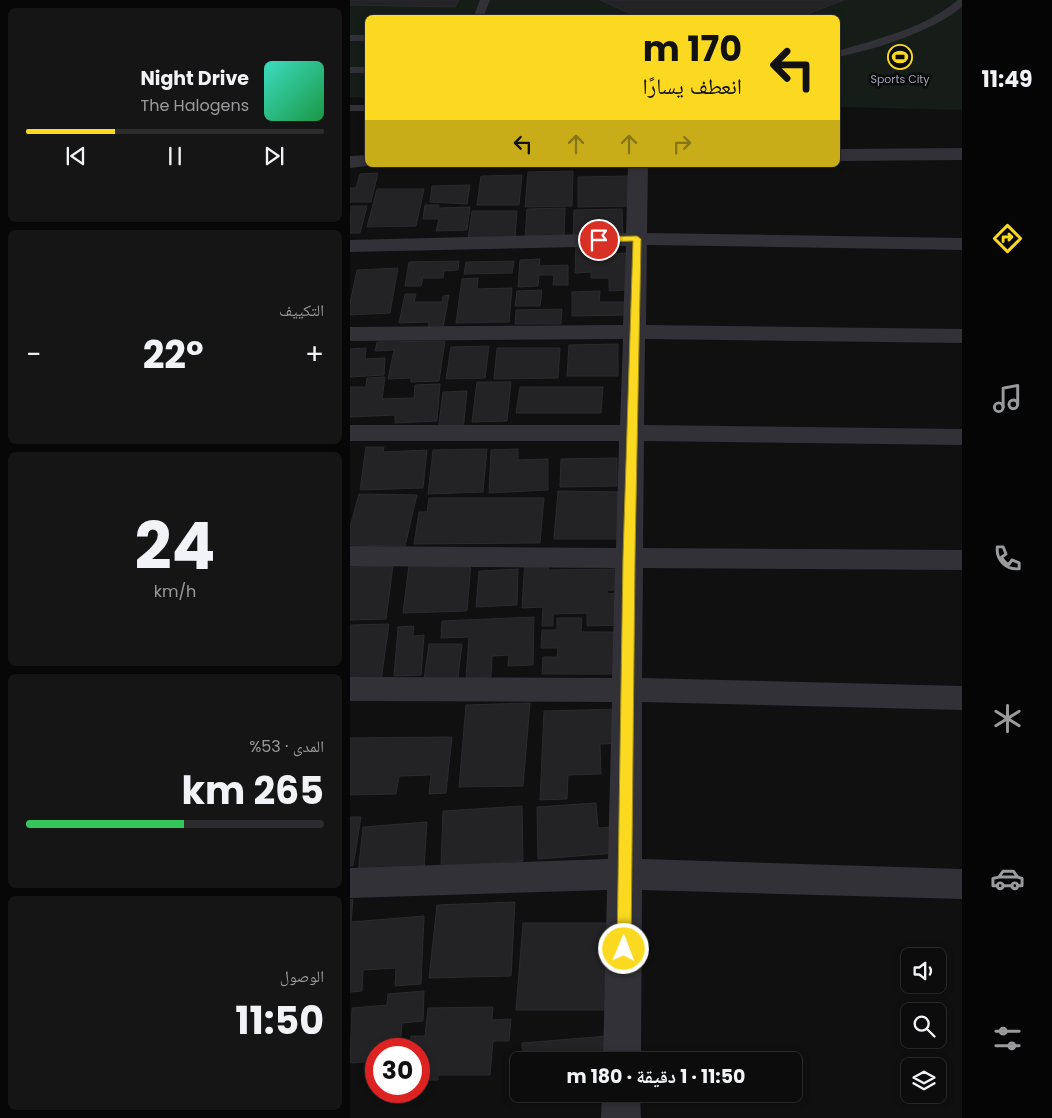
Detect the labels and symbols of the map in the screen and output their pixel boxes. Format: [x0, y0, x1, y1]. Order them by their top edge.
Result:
sports icon: Sports City [887, 44, 913, 70]
place label: Sports City [870, 71, 930, 87]
pin [578, 219, 620, 261]
position arrow [597, 922, 649, 974]
speed limit sign: 30 [365, 1038, 430, 1103]

